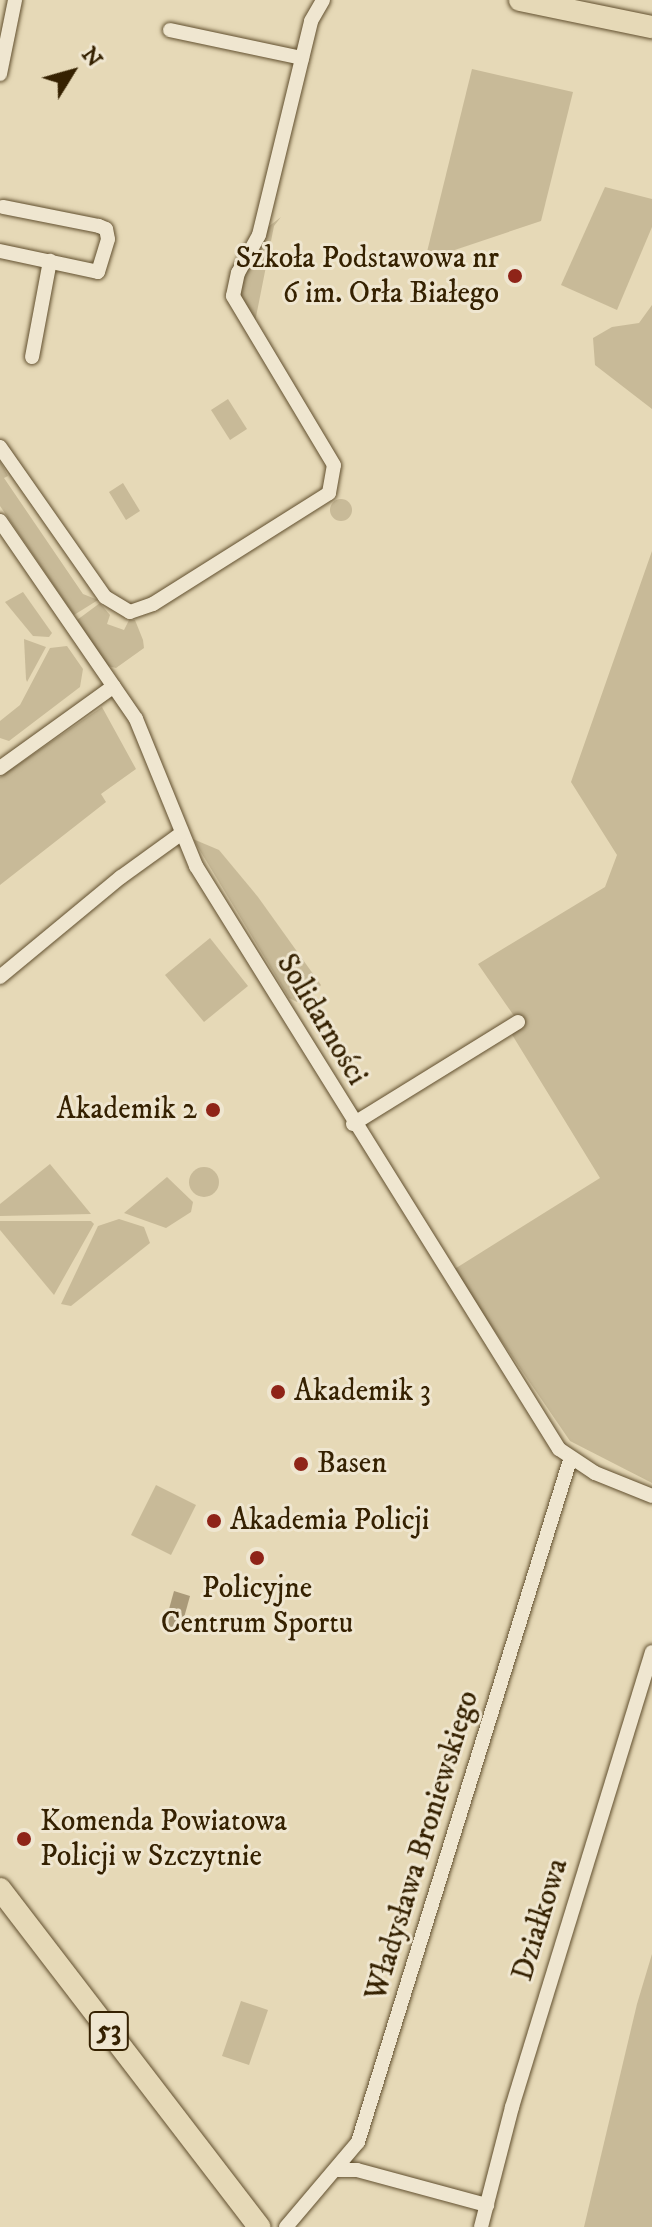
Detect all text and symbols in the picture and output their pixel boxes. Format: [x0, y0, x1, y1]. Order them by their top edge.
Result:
north arrow [32, 32, 112, 112]
text: N [75, 42, 108, 73]
place label: Szkoła Podstawowa nr 6 im. Orła Białego [236, 241, 499, 312]
marker: Szkoła Podstawowa nr 6 im. Orła Białego [506, 267, 524, 285]
street label: Solidarności [268, 948, 374, 1092]
place label: Akademik 2 [57, 1092, 197, 1128]
marker: Akademik 2 [204, 1101, 222, 1119]
place label: Akademik 3 [294, 1374, 431, 1410]
marker: Akademik 3 [269, 1383, 287, 1401]
place label: Basen [317, 1446, 387, 1482]
marker: Basen [292, 1455, 310, 1473]
place label: Akademia Policji [230, 1503, 429, 1539]
marker: Akademia Policji [205, 1512, 223, 1530]
marker: Policyjne Centrum Sportu [248, 1549, 266, 1567]
place label: Policyjne Centrum Sportu [161, 1571, 353, 1642]
street label: Władysława Broniewskiego [359, 1687, 487, 2005]
place label: Komenda Powiatowa Policji w Szczytnie [40, 1804, 287, 1874]
marker: Komenda Powiatowa Policji w Szczytnie [15, 1830, 33, 1848]
street label: Działkowa [505, 1855, 577, 1985]
road number: 53 [87, 2007, 131, 2055]

